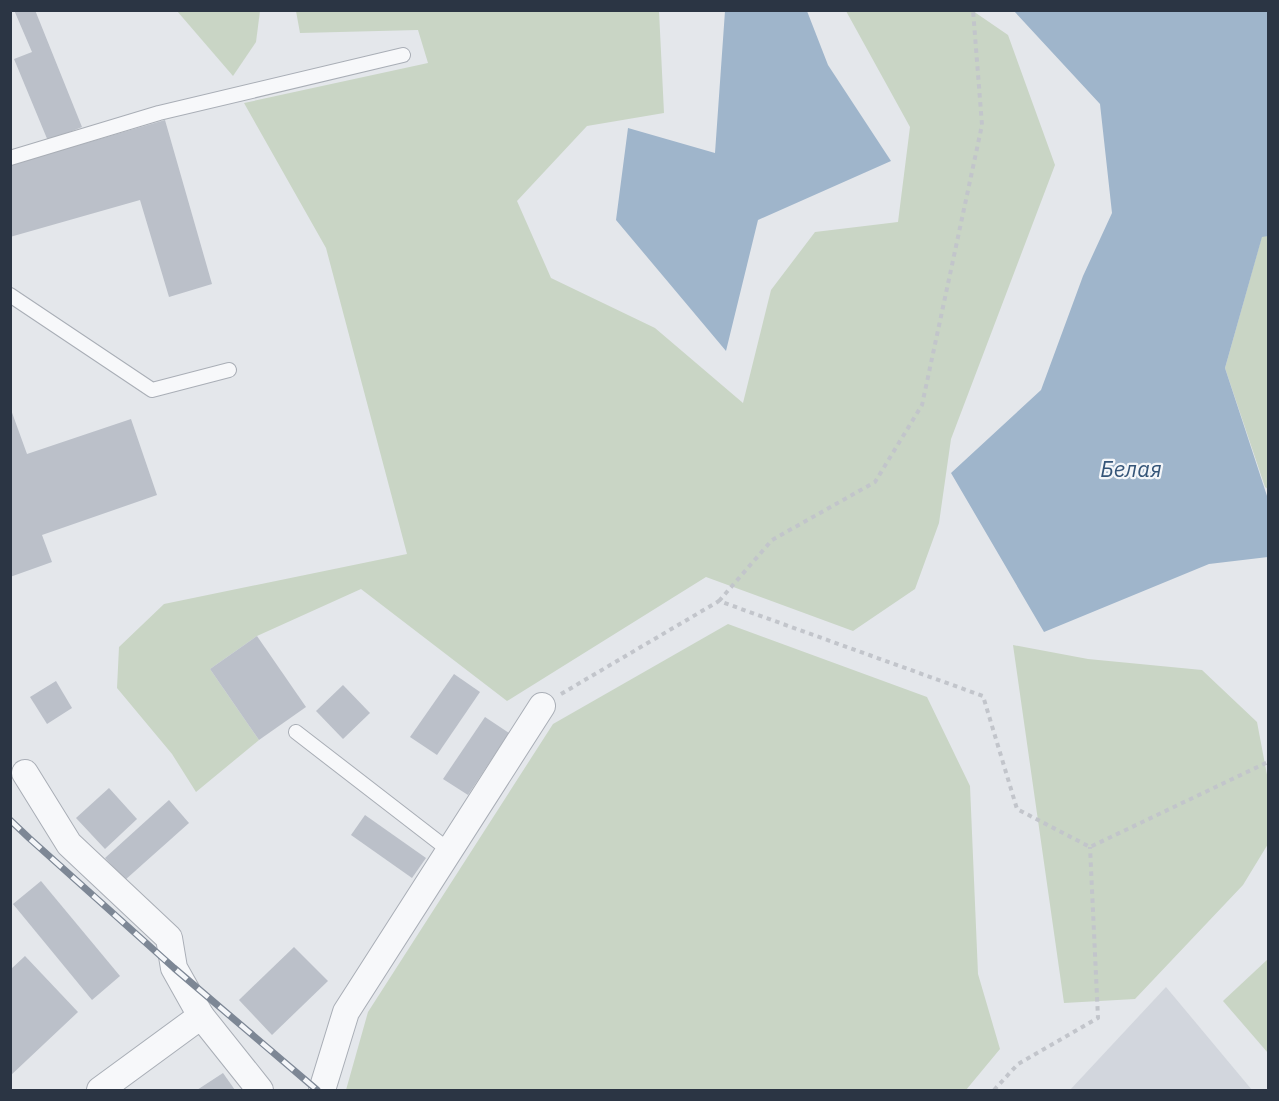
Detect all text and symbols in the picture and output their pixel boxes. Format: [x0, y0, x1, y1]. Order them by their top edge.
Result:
water label: Белая [1100, 454, 1162, 483]

